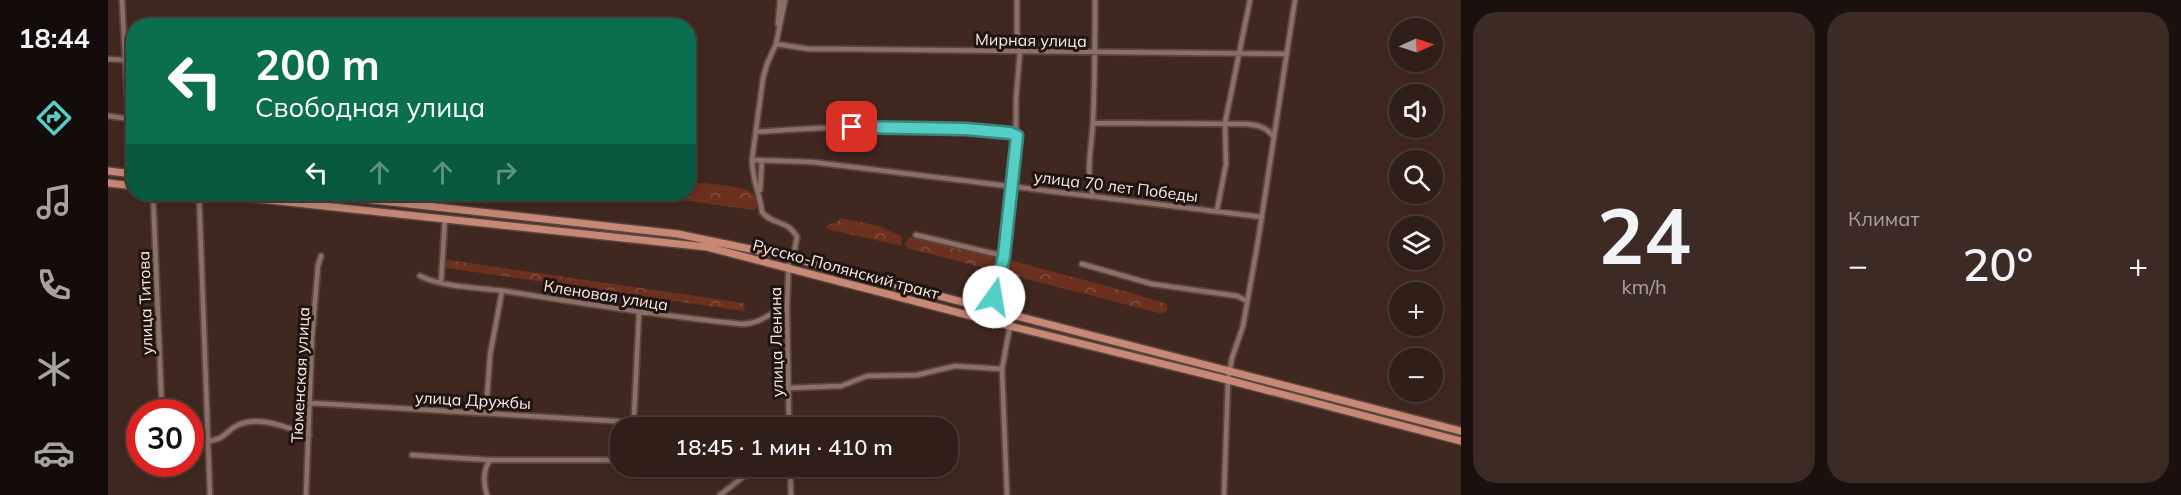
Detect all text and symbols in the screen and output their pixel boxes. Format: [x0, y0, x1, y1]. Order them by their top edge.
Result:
north arrow [1389, 18, 1443, 72]
map controls [1389, 18, 1443, 402]
text: 18:44 [18, 21, 90, 55]
street label: Мирная улица [975, 29, 1087, 51]
text: 200 m [255, 38, 380, 91]
icon: left [156, 42, 234, 120]
button: sound [1389, 84, 1443, 138]
text: Свободная улица [255, 90, 485, 124]
icon: directions [33, 97, 75, 139]
pin [826, 101, 877, 152]
icon: arrive [835, 110, 868, 143]
button: search [1389, 150, 1443, 204]
icon: left [300, 156, 333, 189]
icon: ahead [363, 156, 396, 189]
icon: ahead [426, 156, 459, 189]
icon: right [489, 156, 522, 189]
street label: улица 70 лет Победы [1033, 166, 1199, 206]
icon: music [33, 181, 75, 223]
text: 24 [1597, 186, 1691, 284]
text: Климат [1848, 206, 1920, 231]
button: layers [1389, 216, 1443, 270]
street label: Русско-Полянский тракт [751, 235, 942, 304]
text: 20° [1963, 236, 2033, 292]
text: − [1848, 244, 1868, 285]
text: + [2128, 244, 2148, 285]
street label: улица Титова [133, 251, 157, 355]
icon: phone [33, 264, 75, 306]
position arrow [962, 265, 1026, 329]
text: km/h [1621, 274, 1667, 299]
street label: Кленовая улица [542, 275, 670, 315]
button: + [1389, 282, 1443, 336]
street label: улица Ленина [765, 287, 787, 397]
street label: Тюменская улица [286, 306, 314, 444]
icon: climate [33, 348, 75, 390]
button: − [1389, 348, 1443, 402]
street label: улица Дружбы [415, 387, 531, 413]
speed limit sign: 30 [126, 399, 204, 477]
icon: car [33, 432, 75, 474]
text: 18:45 · 1 мин · 410 m [675, 433, 893, 461]

